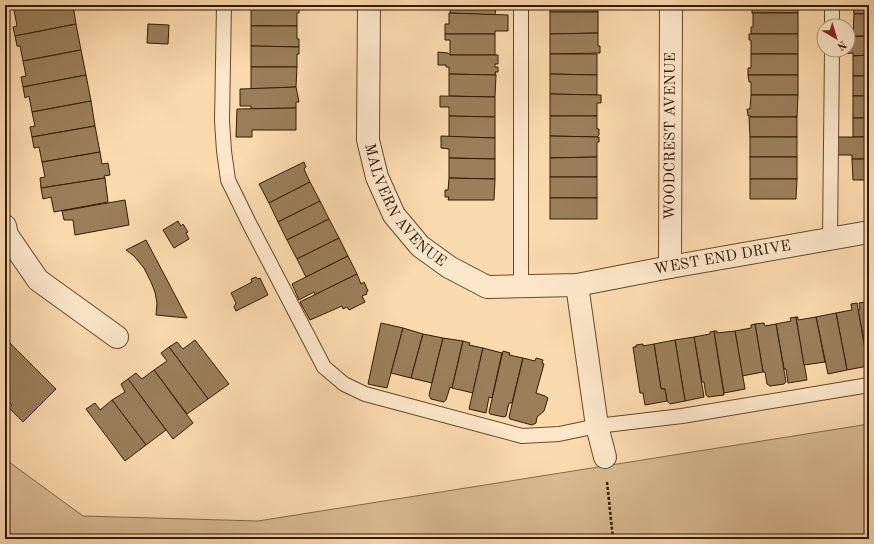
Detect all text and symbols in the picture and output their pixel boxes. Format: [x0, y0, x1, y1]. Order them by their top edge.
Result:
north arrow [816, 18, 856, 58]
text: N [834, 38, 848, 52]
street label: WOODCREST AVENUE [663, 52, 678, 220]
street label: MALVERN AVENUE [362, 142, 449, 270]
street label: WEST END DRIVE [653, 238, 792, 277]

